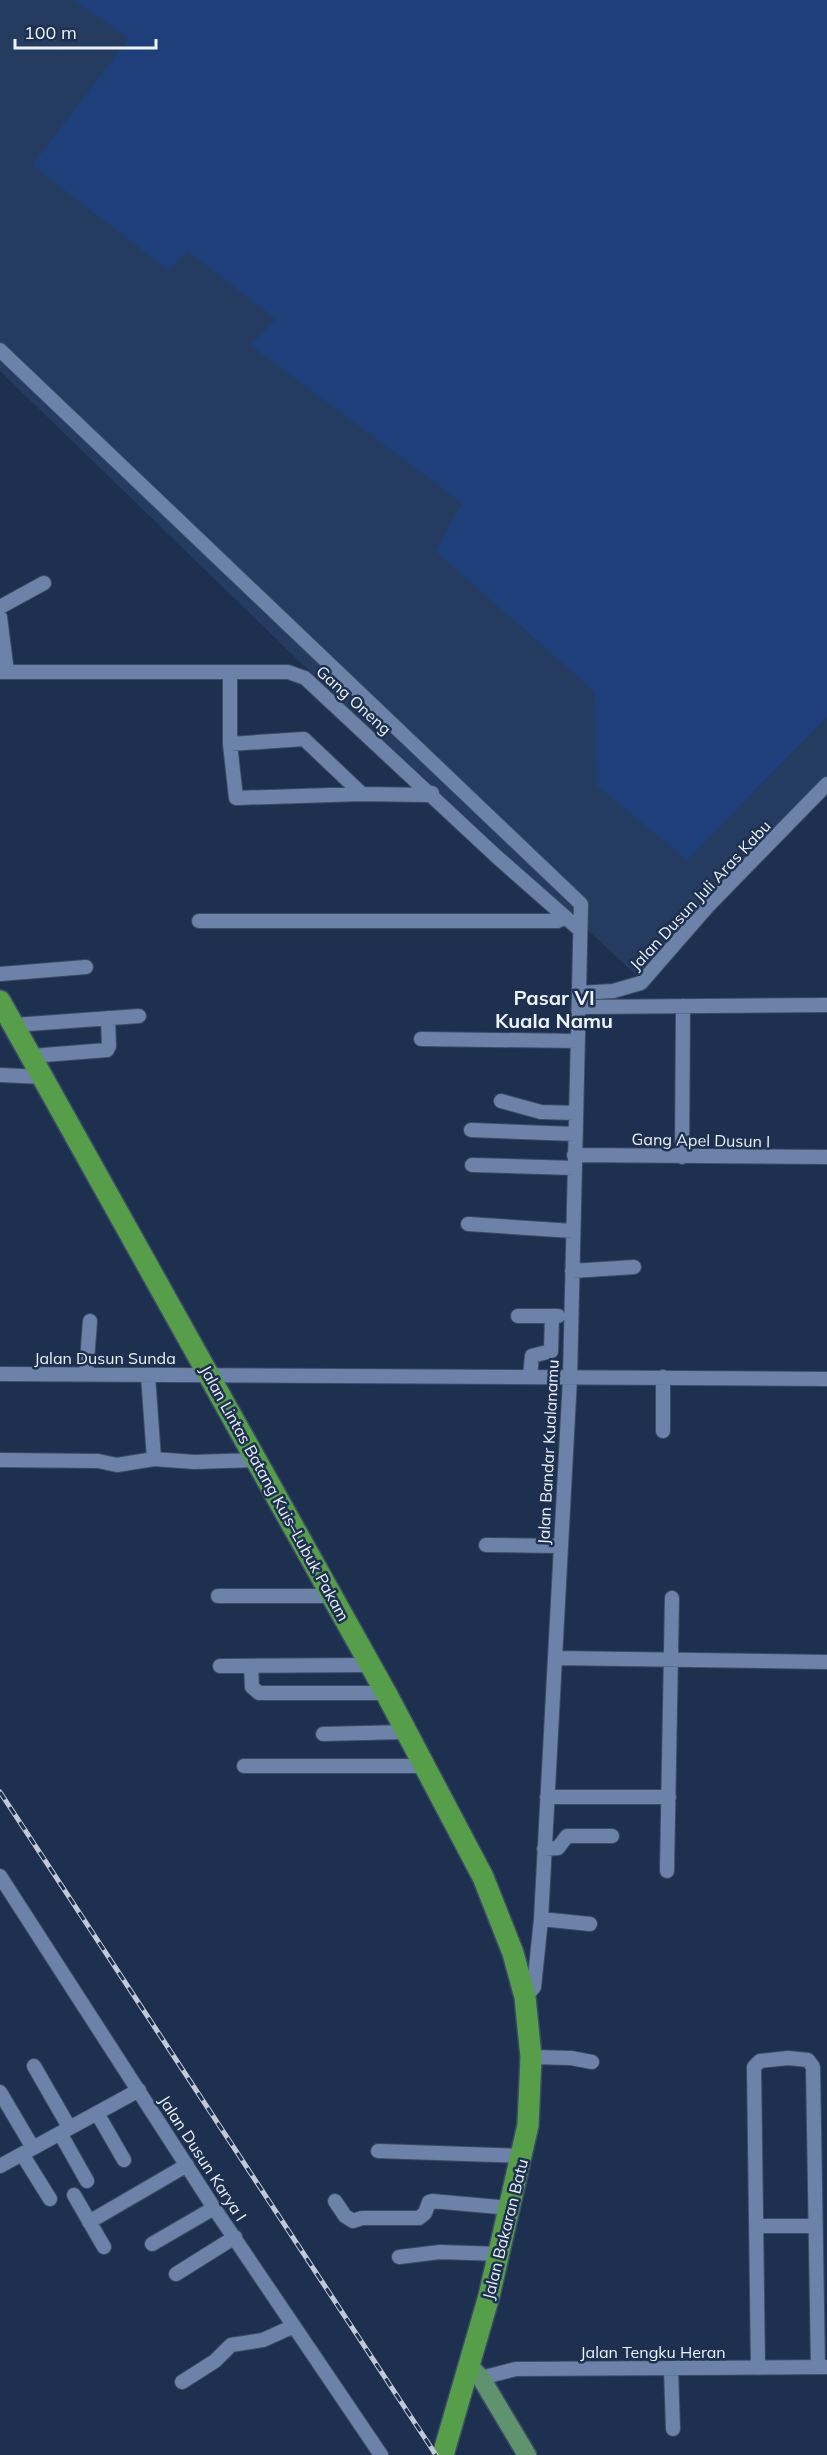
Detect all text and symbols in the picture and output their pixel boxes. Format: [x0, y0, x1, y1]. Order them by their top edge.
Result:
scale bar [15, 12, 156, 50]
text: 100 m [24, 21, 77, 44]
street label: Gang Oneng [312, 661, 396, 739]
street label: Jalan Dusun Juli Aras Kabu [625, 816, 775, 974]
district label: Pasar VI Kuala Namu [495, 985, 613, 1033]
street label: Gang Apel Dusun I [632, 1129, 770, 1151]
street label: Jalan Dusun Sunda [34, 1348, 176, 1368]
street label: Jalan Bandar Kualanamu [533, 1359, 563, 1545]
street label: Jalan Lintas Batang Kuis–Lubuk Pakam [196, 1362, 354, 1624]
street label: Jalan Dusun Karya I [155, 2091, 251, 2225]
street label: Jalan Bakaran Batu [478, 2157, 532, 2301]
street label: Jalan Tengku Heran [580, 2342, 726, 2362]

